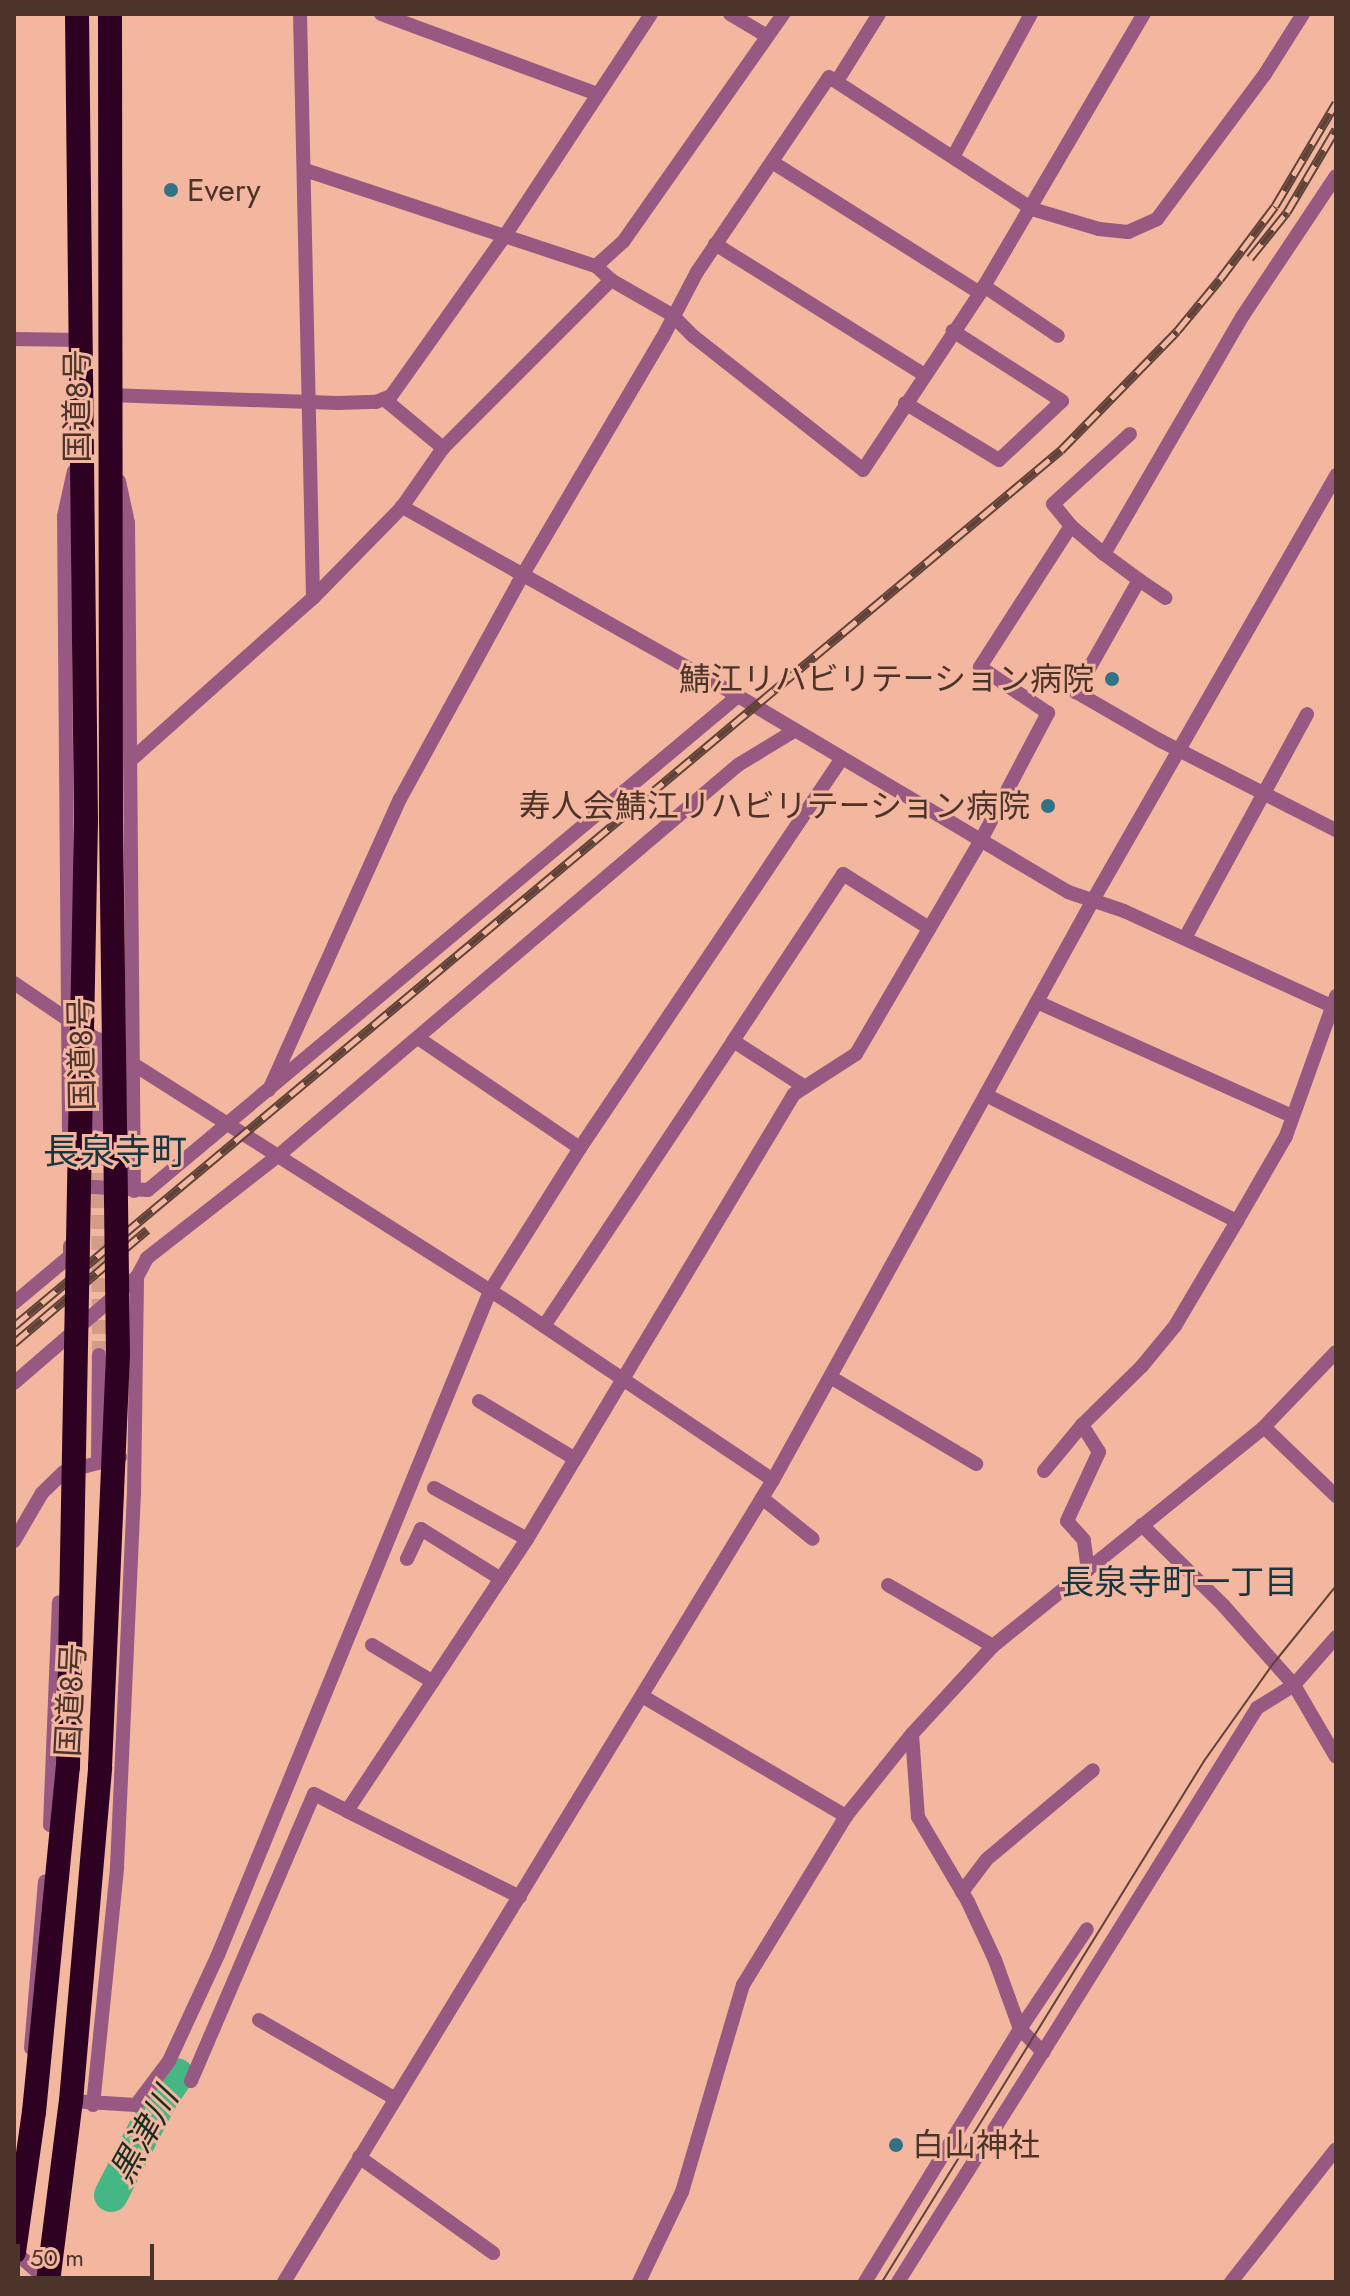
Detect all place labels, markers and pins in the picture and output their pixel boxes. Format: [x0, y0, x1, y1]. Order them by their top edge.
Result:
place label: Every [187, 171, 261, 209]
marker: Every [162, 181, 180, 199]
place label: 鯖江リハビリテーション病院 [678, 660, 1094, 698]
marker: 鯖江リハビリテーション病院 [1101, 668, 1123, 690]
place label: 寿人会鯖江リハビリテーション病院 [518, 787, 1030, 825]
marker: 寿人会鯖江リハビリテーション病院 [1037, 795, 1059, 817]
place label: 白山神社 [912, 2126, 1040, 2164]
marker: 白山神社 [887, 2136, 905, 2154]

